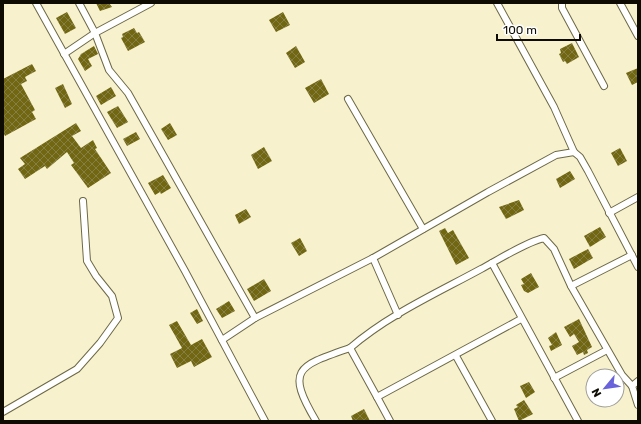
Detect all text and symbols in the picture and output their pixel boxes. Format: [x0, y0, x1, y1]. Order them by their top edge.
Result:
scale bar [497, 16, 580, 42]
text: 100 m [503, 23, 537, 37]
north arrow [585, 368, 625, 408]
text: N [589, 386, 604, 399]

